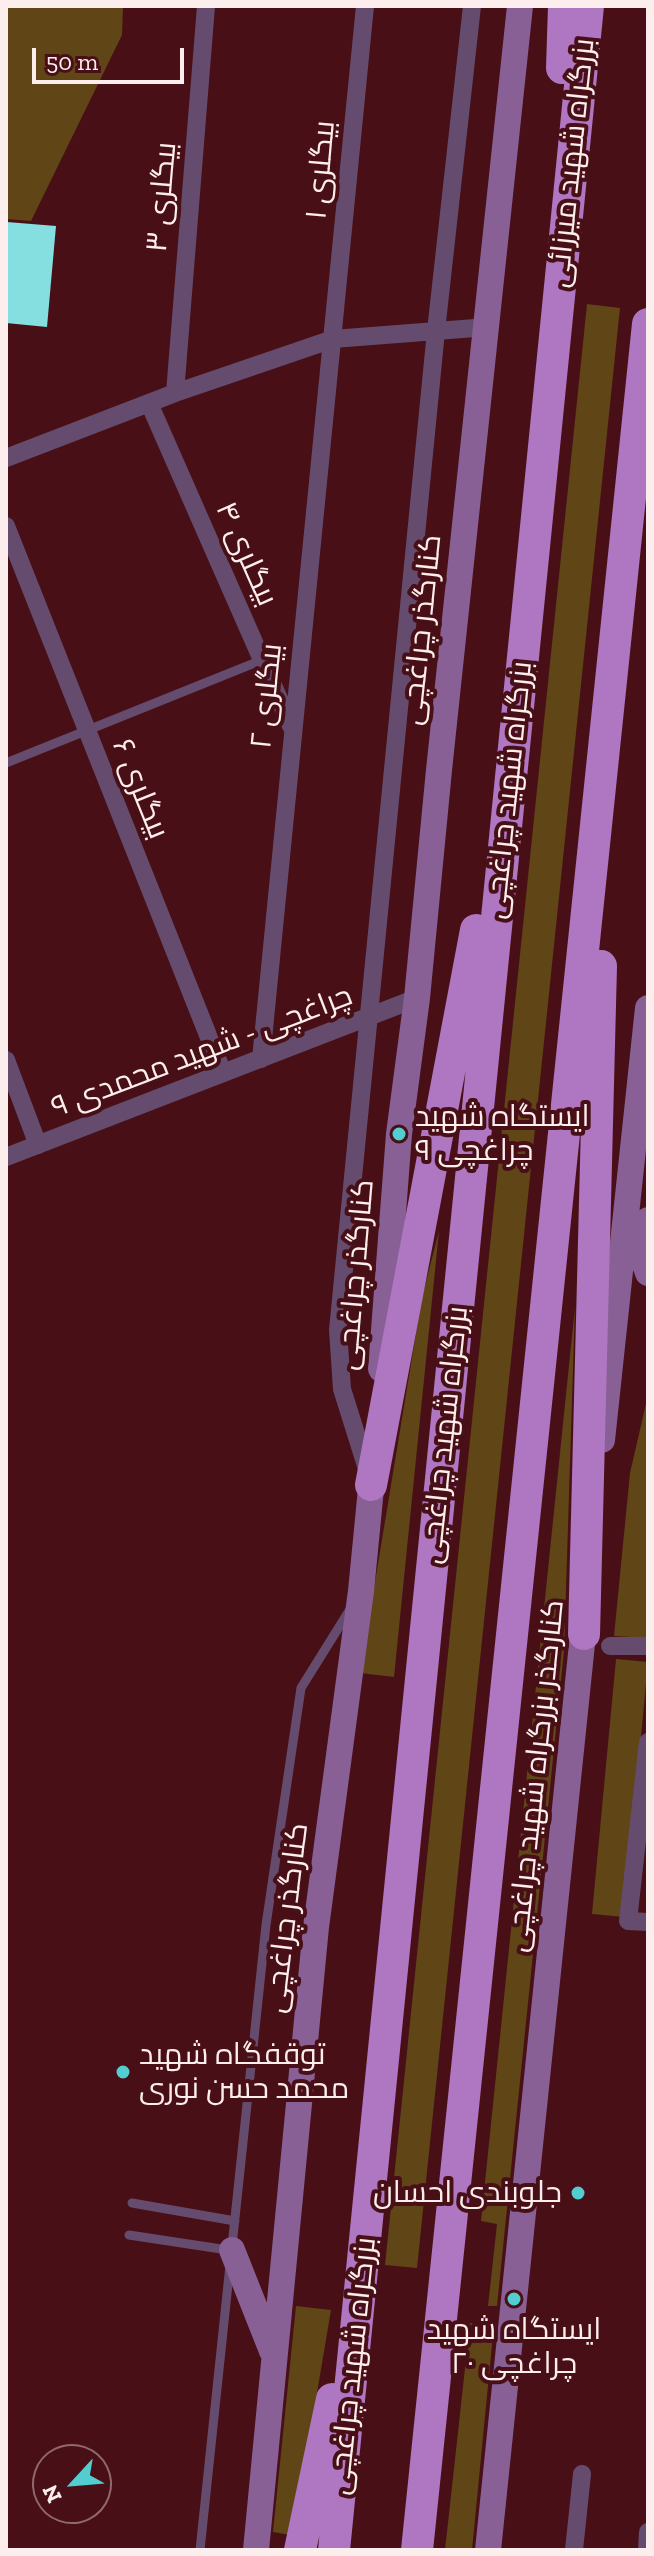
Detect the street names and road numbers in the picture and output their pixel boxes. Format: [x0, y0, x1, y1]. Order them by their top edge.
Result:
street label: بزرگراه شهید میرزائی [541, 37, 603, 289]
street label: بیگلری ۱ [299, 119, 343, 221]
street label: بیگلری ۳ [139, 141, 185, 253]
street label: بیگلری ۴ [207, 496, 285, 612]
street label: کنارگذر چراغچی [394, 533, 450, 727]
street label: بیگلری ۲ [244, 642, 290, 750]
street label: بزرگراه شهید چراغچی [478, 659, 540, 921]
street label: بیگلری ۶ [104, 734, 176, 844]
street label: ۹ چراغچی - شهید محمدی [46, 978, 358, 1126]
street label: کنارگذر چراغچی [330, 1178, 382, 1372]
street label: بزرگراه شهید چراغچی [414, 1304, 476, 1566]
street label: کنارگذر بزرگراه شهید چراغچی [500, 1598, 572, 1954]
street label: کنارگذر چراغچی [257, 1821, 317, 2015]
street label: بزرگراه شهید چراغچی [322, 2235, 384, 2497]

